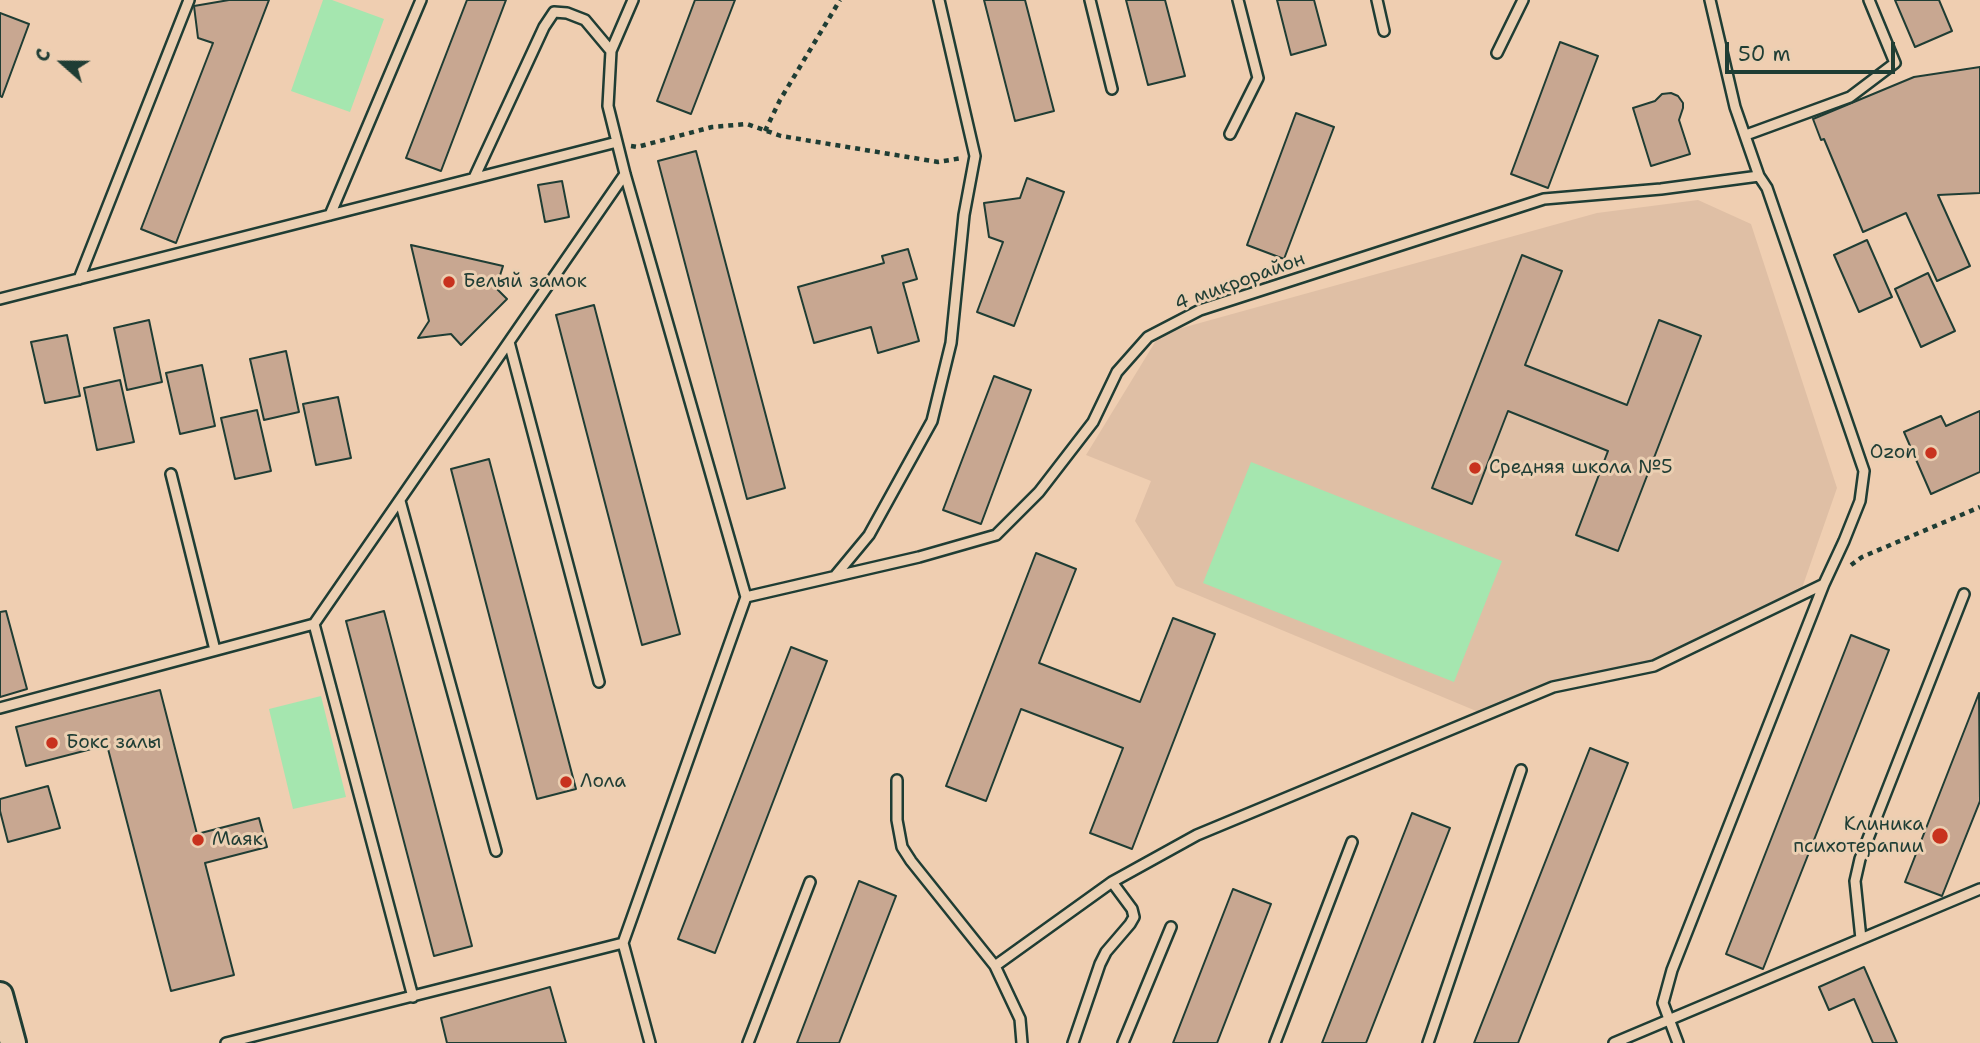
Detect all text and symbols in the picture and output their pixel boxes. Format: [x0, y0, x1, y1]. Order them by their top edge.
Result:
north arrow [28, 28, 98, 98]
scale bar [1728, 28, 1898, 72]
text: 50 m [1738, 40, 1791, 68]
text: С [29, 45, 57, 65]
street label: 4 микрорайон [1172, 248, 1308, 316]
place label: Белый замок [463, 271, 587, 293]
marker: Белый замок [441, 274, 457, 290]
place label: Ozon [1870, 442, 1917, 464]
marker: Ozon [1923, 445, 1939, 461]
place label: Средняя школа №5 [1489, 457, 1673, 479]
marker: Средняя школа №5 [1467, 460, 1483, 476]
place label: Бокс залы [66, 732, 161, 754]
marker: Бокс залы [44, 735, 60, 751]
place label: Лола [580, 771, 626, 793]
marker: Лола [558, 774, 574, 790]
place label: Клиника психотерапии [1793, 814, 1924, 858]
marker: Клиника психотерапии [1930, 826, 1950, 846]
place label: Маяк [212, 829, 263, 851]
marker: Маяк [190, 832, 206, 848]

